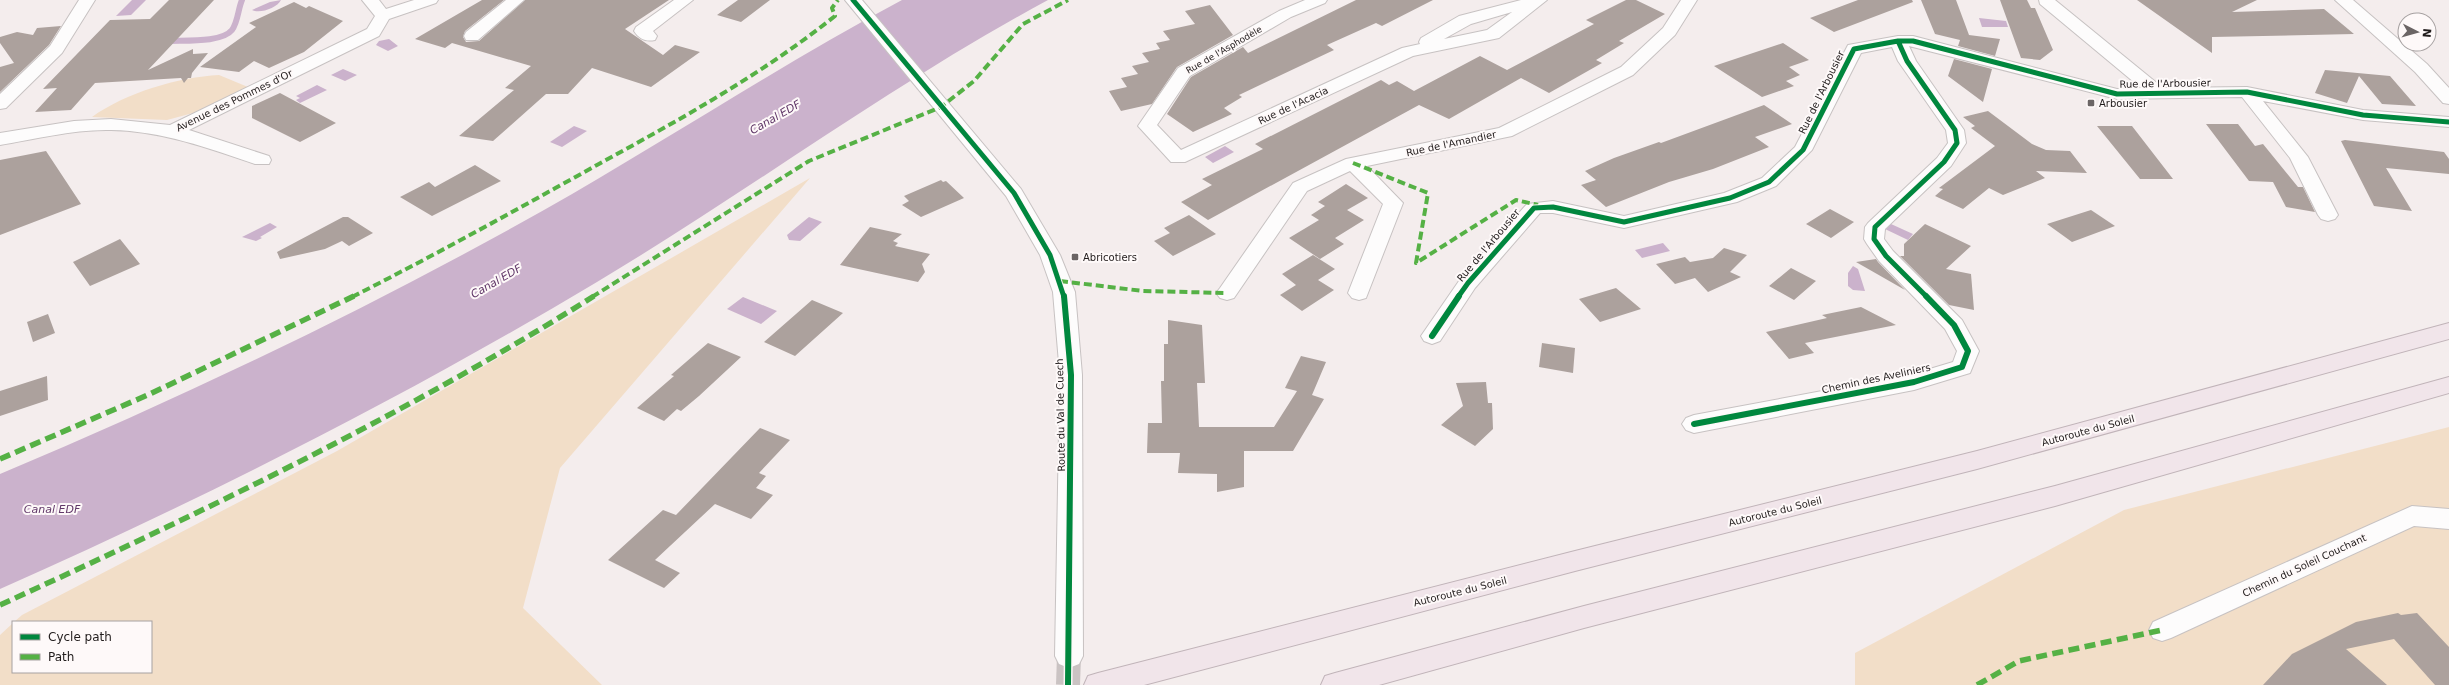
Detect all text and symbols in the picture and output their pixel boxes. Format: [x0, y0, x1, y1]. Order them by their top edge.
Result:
north arrow [2397, 12, 2437, 52]
street label: Rue de l'Asphodèle [1184, 24, 1264, 76]
text: N [2420, 28, 2433, 38]
street label: Rue de l'Arbousier [1796, 48, 1847, 136]
street label: Avenue des Pommes d'Or [174, 67, 295, 133]
street label: Rue de l'Arbousier [2119, 77, 2212, 90]
street label: Rue de l'Acacia [1256, 84, 1330, 127]
water label: Canal EDF [748, 97, 804, 137]
marker: Arbousier [2086, 98, 2096, 108]
place label: Arbousier [2099, 98, 2148, 109]
street label: Rue de l'Amandier [1405, 128, 1498, 158]
street label: Rue de l'Arbousier [1455, 206, 1523, 284]
marker: Abricotiers [1070, 252, 1080, 262]
place label: Abricotiers [1083, 252, 1137, 263]
water label: Canal EDF [469, 261, 525, 301]
street label: Route du Val de Cuech [1054, 358, 1067, 472]
street label: Chemin des Aveliniers [1821, 362, 1931, 395]
street label: Autoroute du Soleil [2041, 413, 2136, 448]
street label: Autoroute du Soleil [1727, 495, 1823, 528]
water label: Canal EDF [24, 503, 81, 516]
street label: Chemin du Soleil Couchant [2241, 532, 2368, 599]
street label: Autoroute du Soleil [1412, 575, 1508, 608]
legend [12, 621, 152, 673]
text: Cycle path [48, 630, 112, 644]
text: Path [48, 650, 74, 664]

